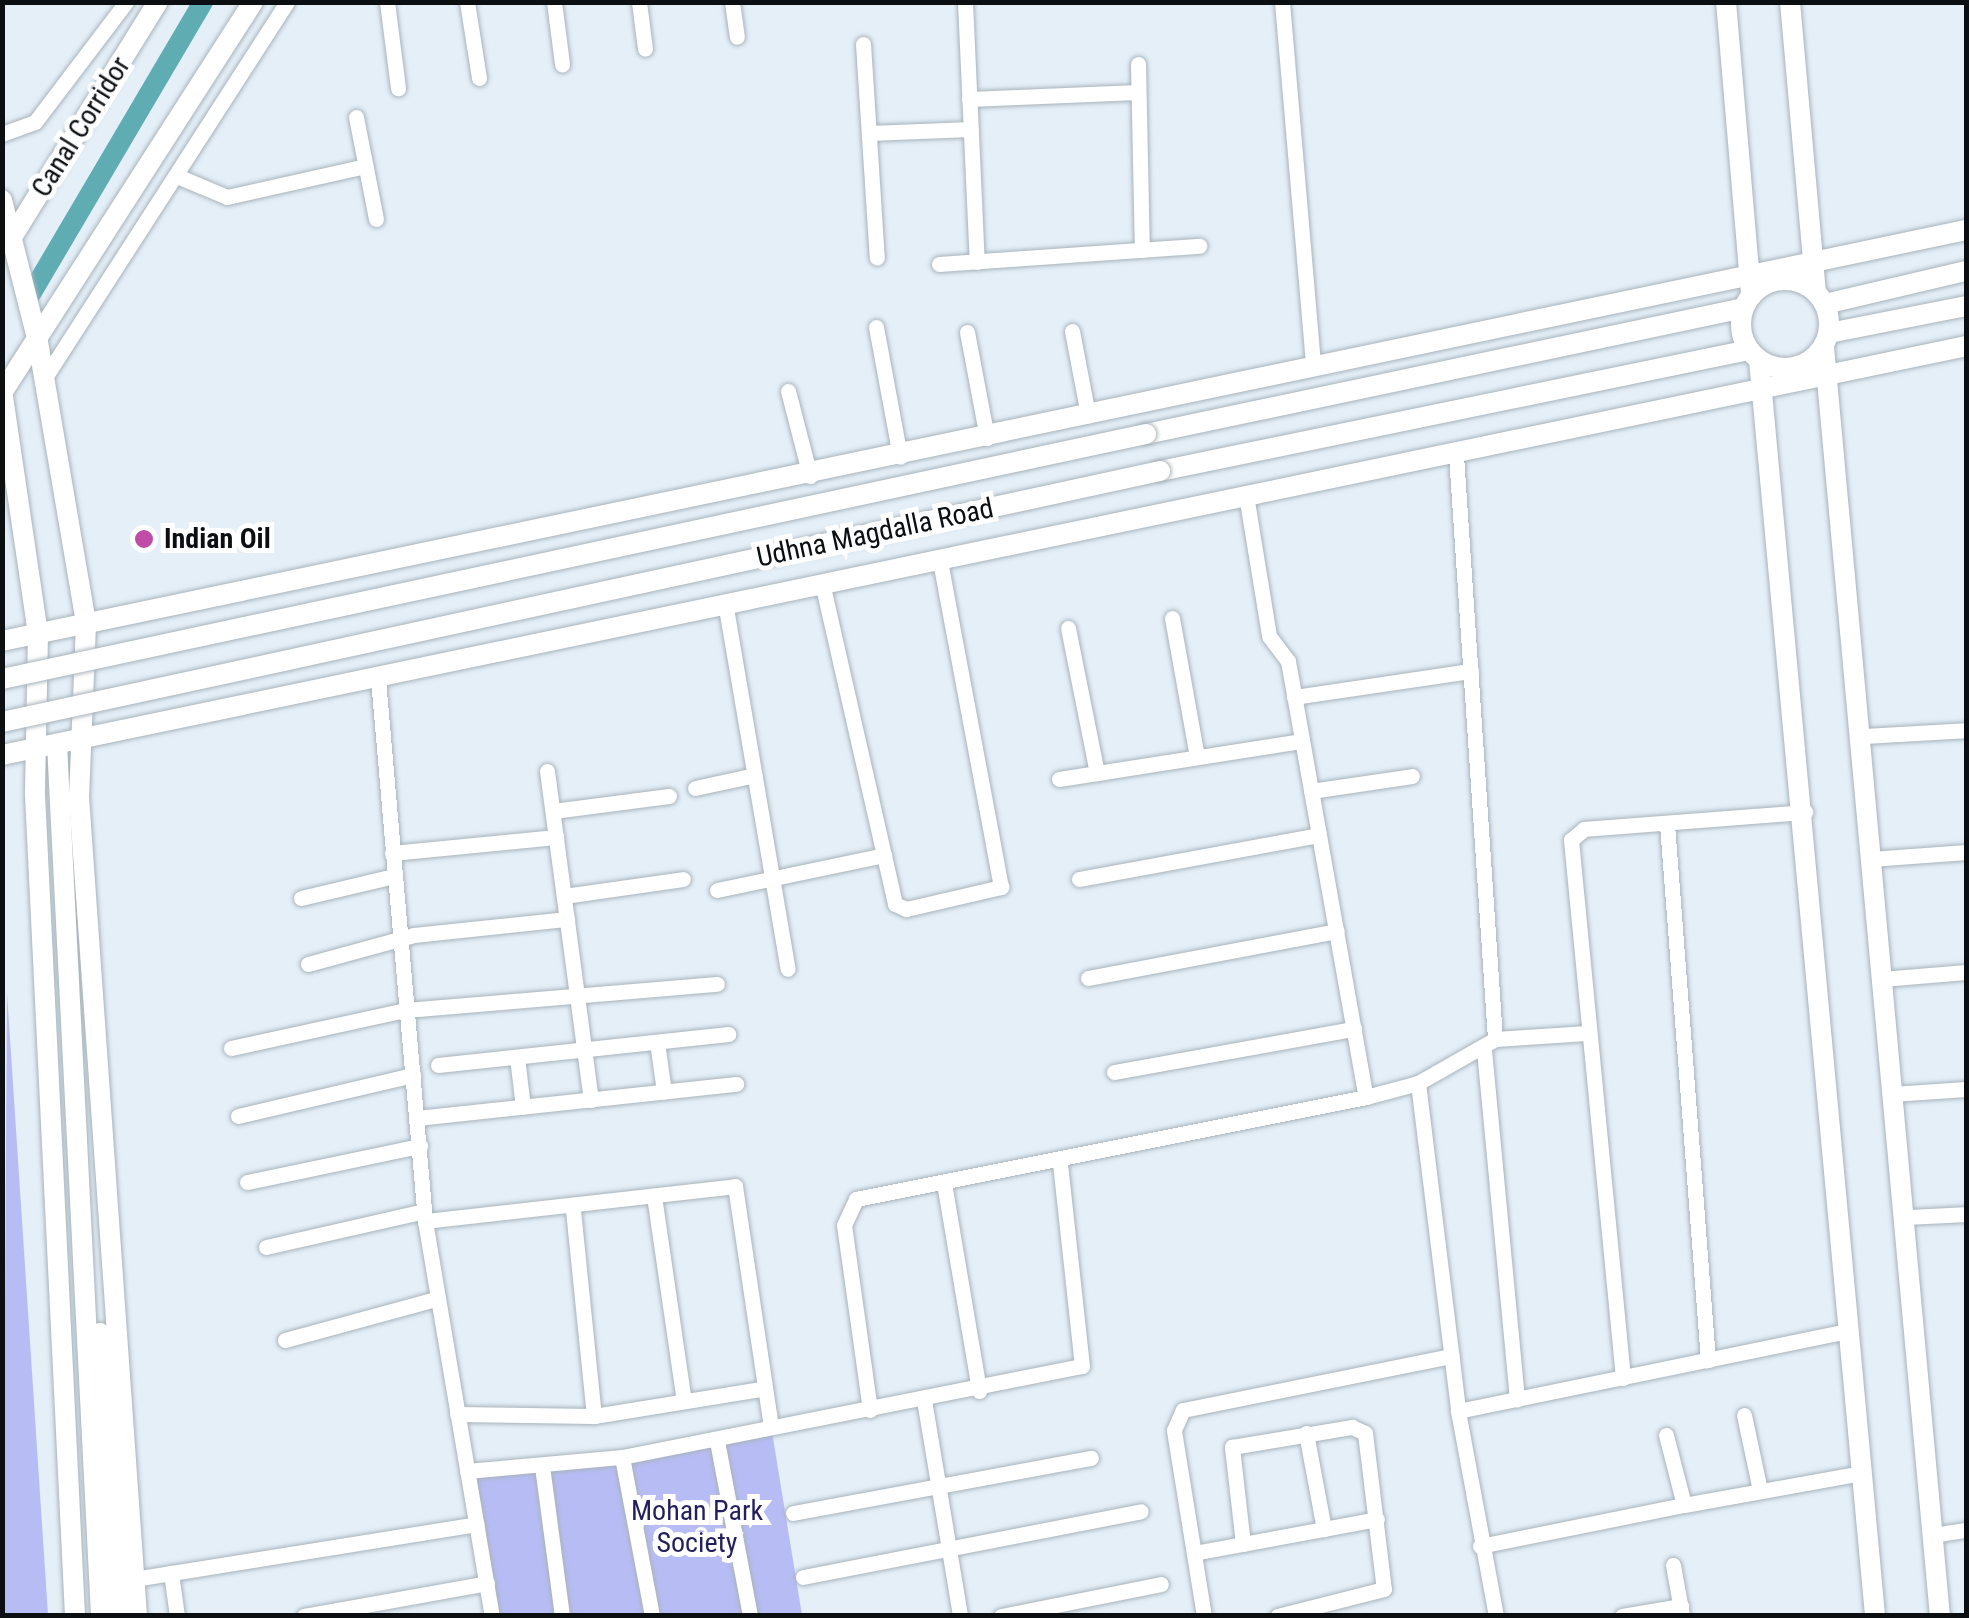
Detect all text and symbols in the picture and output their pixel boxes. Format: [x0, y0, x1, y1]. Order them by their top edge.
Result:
street label: Canal Corridor [25, 51, 137, 203]
street label: Udhna Magdalla Road [754, 492, 996, 574]
place label: Indian Oil [164, 522, 271, 556]
marker: Indian Oil [133, 528, 155, 550]
park label: Mohan Park Society [631, 1494, 763, 1560]

